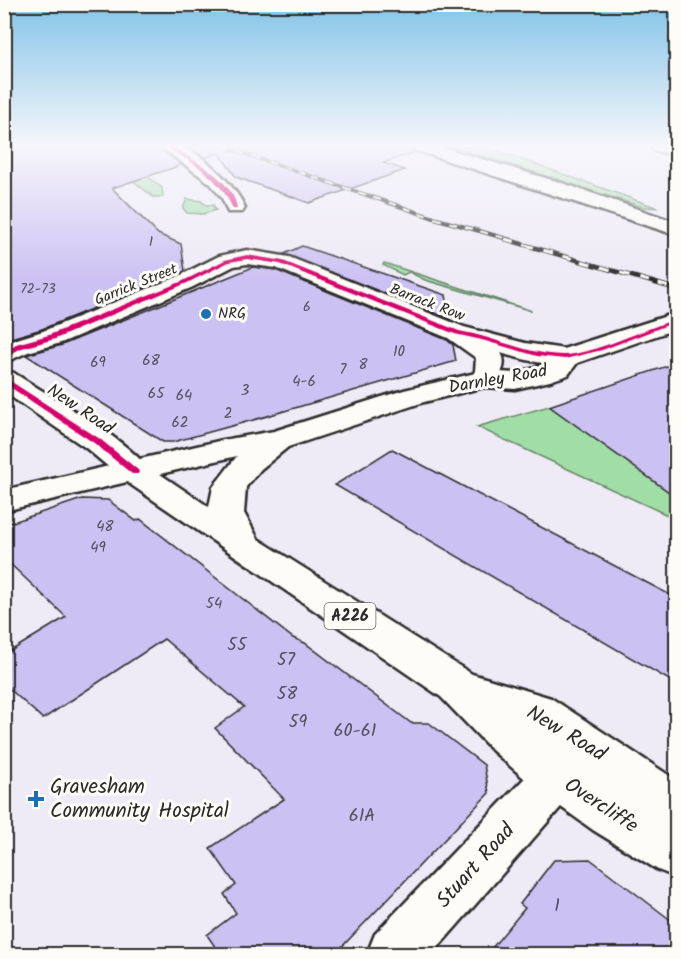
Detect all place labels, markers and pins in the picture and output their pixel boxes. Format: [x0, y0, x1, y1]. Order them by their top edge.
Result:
place label: NRG [218, 302, 246, 326]
marker: NRG [199, 307, 213, 321]
place label: Gravesham Community Hospital [50, 771, 229, 828]
marker: Gravesham Community Hospital [27, 790, 45, 808]

